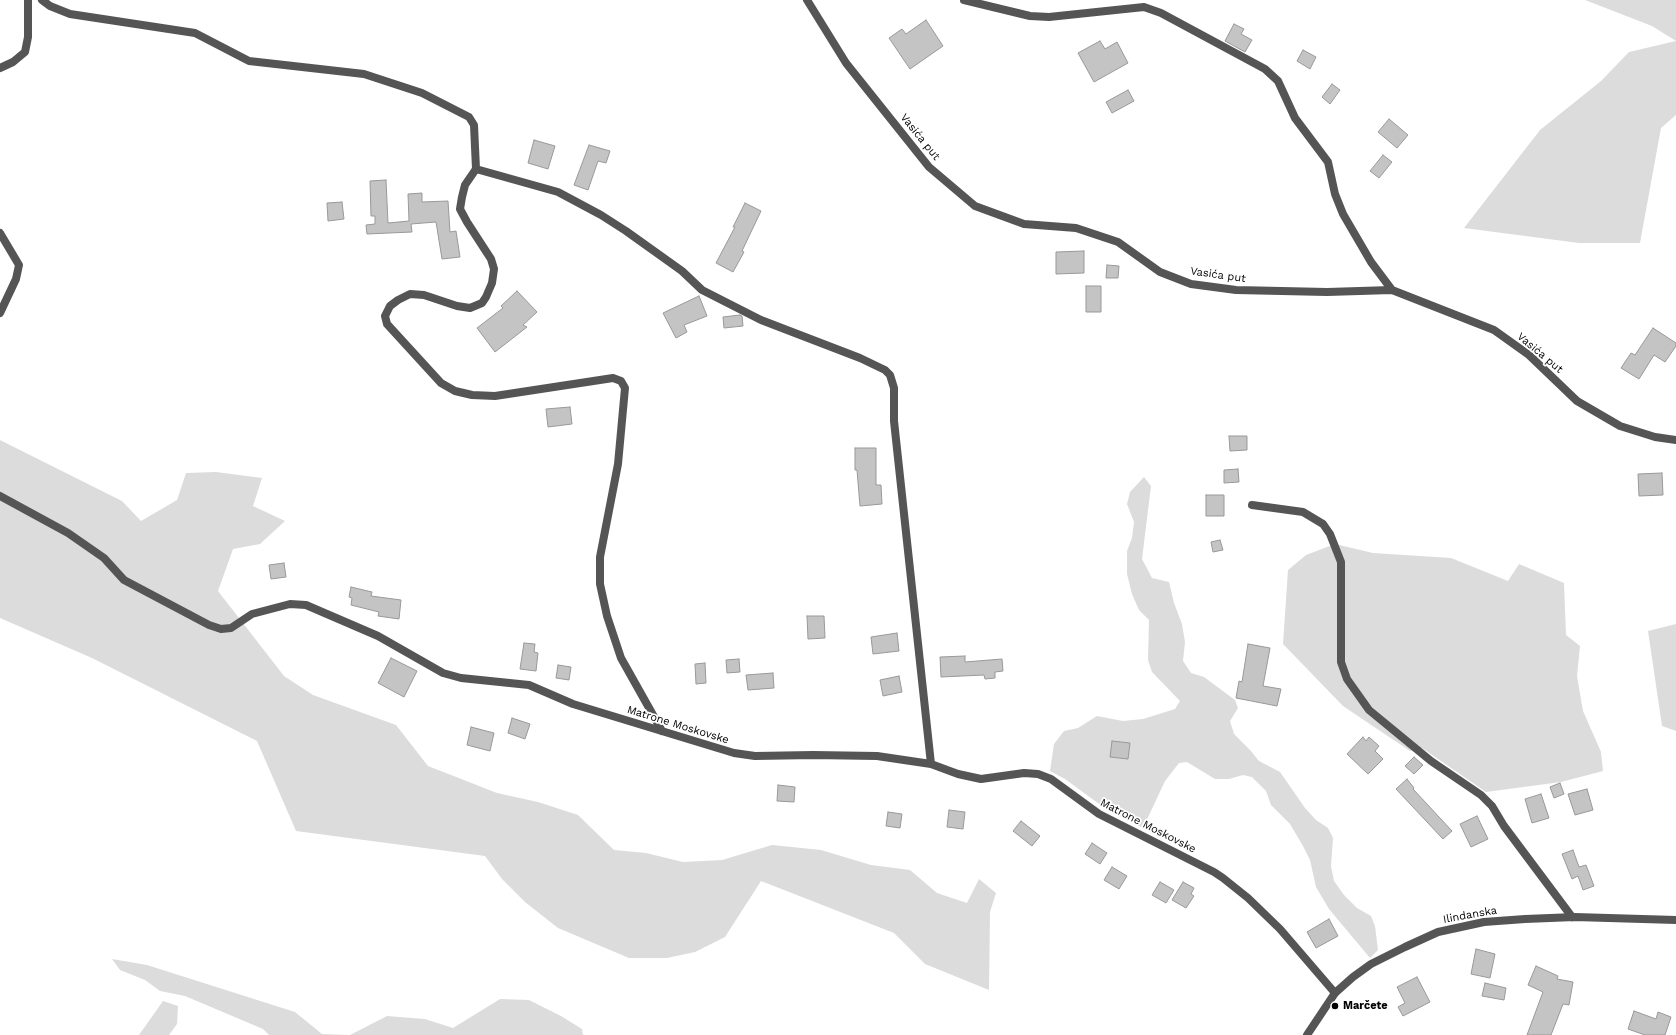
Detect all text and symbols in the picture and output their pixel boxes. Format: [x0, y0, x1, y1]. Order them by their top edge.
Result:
street label: Vasića put [897, 111, 943, 163]
street label: Vasića put [1189, 265, 1247, 285]
street label: Vasića put [1514, 330, 1566, 376]
street label: Matrone Moskovske [625, 703, 731, 747]
street label: Matrone Moskovske [1098, 796, 1198, 856]
street label: Ilindanska [1442, 904, 1498, 926]
place label: Marčete [1343, 999, 1388, 1013]
marker: Marčete [1330, 1001, 1340, 1011]

